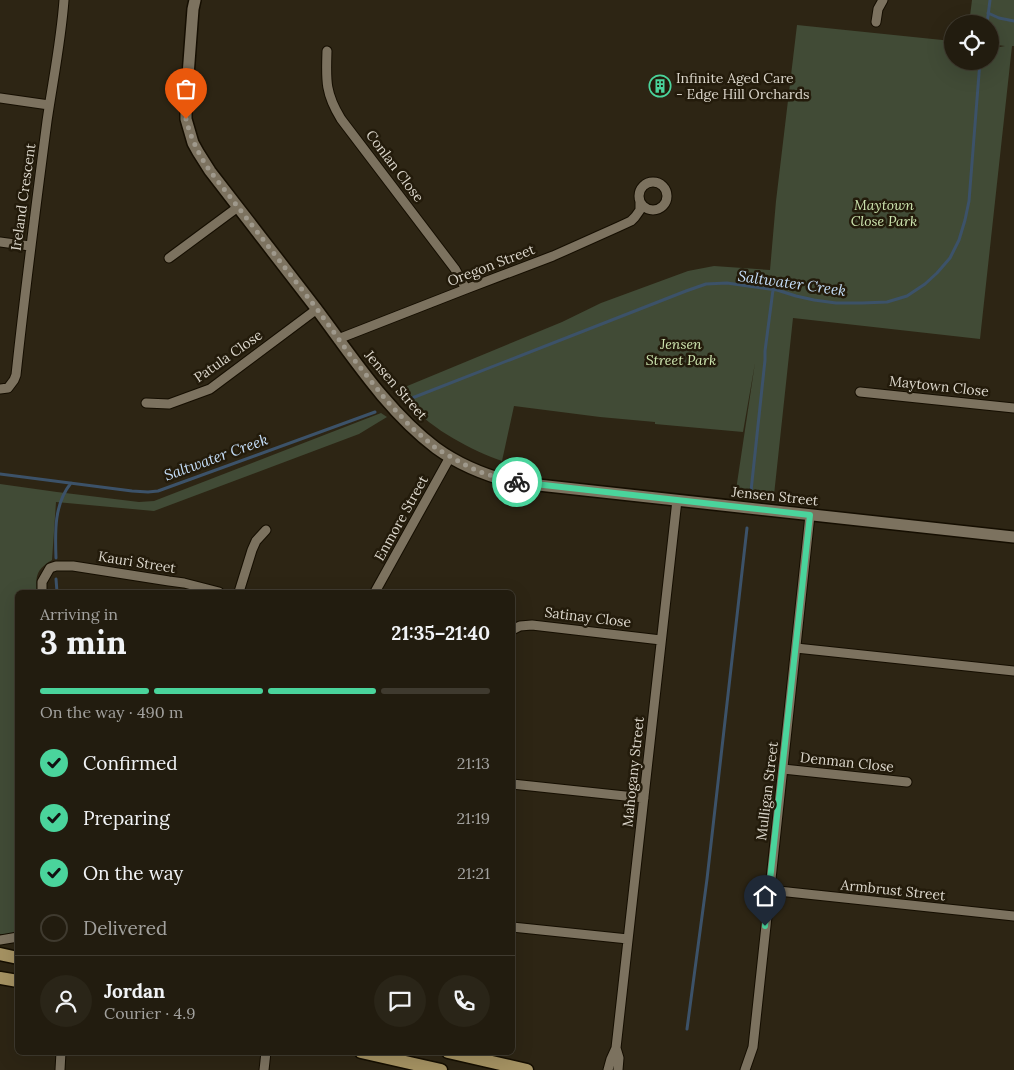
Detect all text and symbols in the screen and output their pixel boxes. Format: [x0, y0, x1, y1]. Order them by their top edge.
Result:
map controls [944, 15, 999, 70]
button: locate [944, 15, 999, 70]
pin [165, 68, 207, 119]
place label: Infinite Aged Care - Edge Hill Orchards [676, 69, 810, 103]
building icon: Infinite Aged Care - Edge Hill Orchards [648, 74, 672, 98]
icon: bag [172, 75, 200, 103]
street label: Conlan Close [362, 126, 428, 206]
street label: Ireland Crescent [7, 142, 40, 252]
park label: Maytown Close Park [851, 196, 917, 230]
street label: Oregon Street [445, 240, 538, 290]
water label: Saltwater Creek [737, 266, 848, 300]
street label: Patula Close [190, 325, 266, 386]
park label: Jensen Street Park [646, 335, 716, 369]
street label: Jensen Street [360, 345, 432, 424]
street label: Maytown Close [888, 372, 990, 400]
water label: Saltwater Creek [161, 429, 271, 485]
courier [492, 457, 542, 507]
icon: bike [503, 468, 531, 496]
street label: Enmore Street [370, 472, 432, 564]
street label: Jensen Street [730, 482, 820, 510]
street label: Kauri Street [97, 547, 178, 577]
street label: Satinay Close [544, 603, 633, 631]
text: Arriving in [40, 604, 118, 624]
text: 21:35–21:40 [391, 621, 490, 645]
text: 3 min [40, 622, 127, 663]
text: On the way · 490 m [40, 702, 183, 722]
street label: Mahogany Street [618, 715, 648, 828]
street label: Mulligan Street [752, 740, 782, 842]
street label: Denman Close [799, 748, 895, 776]
icon: check [40, 749, 68, 777]
text: Confirmed [83, 751, 178, 775]
text: 21:13 [457, 753, 490, 773]
icon: check [40, 804, 68, 832]
text: Preparing [83, 806, 170, 830]
text: 21:19 [457, 808, 490, 828]
icon: check [40, 859, 68, 887]
text: On the way [83, 861, 183, 885]
text: 21:21 [457, 863, 490, 883]
pin [744, 875, 786, 926]
street label: Armbrust Street [839, 875, 947, 905]
icon: home [751, 882, 779, 910]
text: Delivered [83, 916, 167, 940]
button: person [40, 975, 92, 1027]
button: chat [374, 975, 426, 1027]
button: phone [438, 975, 490, 1027]
text: Jordan [104, 979, 165, 1003]
text: Courier · 4.9 [104, 1003, 195, 1023]

